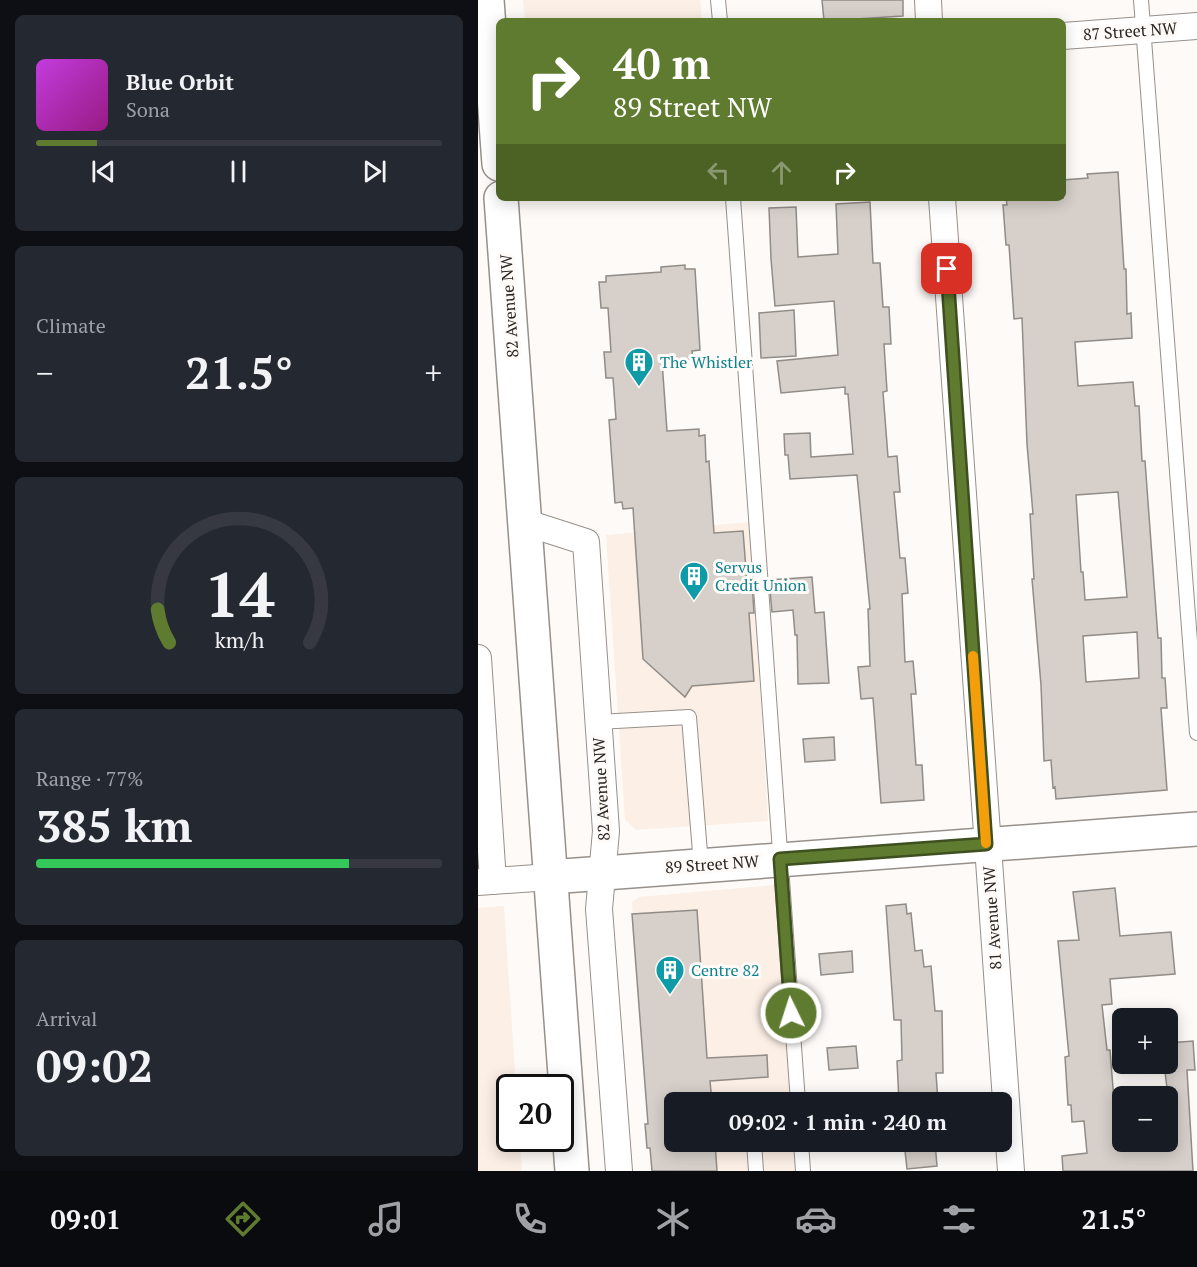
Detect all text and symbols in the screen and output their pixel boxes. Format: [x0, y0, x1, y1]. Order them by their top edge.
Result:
street label: 87 Street NW [1082, 17, 1178, 45]
text: 40 m [613, 35, 711, 91]
icon: right [514, 42, 592, 120]
text: Blue Orbit [126, 67, 234, 96]
text: 89 Street NW [613, 89, 772, 125]
text: Sona [126, 96, 170, 123]
icon: previous [87, 155, 120, 188]
icon: pause [222, 155, 255, 188]
icon: next [358, 155, 391, 188]
icon: left [702, 156, 735, 189]
icon: ahead [765, 156, 798, 189]
icon: right [828, 156, 861, 189]
pin [921, 243, 972, 294]
icon: arrive [930, 252, 963, 285]
street label: 82 Avenue NW [494, 254, 524, 358]
text: Climate [36, 312, 106, 339]
text: 21.5° [185, 342, 293, 402]
building icon: The Whistler [623, 346, 655, 388]
text: − [36, 351, 54, 394]
text: + [424, 351, 442, 394]
place label: The Whistler [660, 351, 753, 373]
text: 14 [204, 552, 274, 635]
place label: Servus Credit Union [715, 556, 807, 596]
building icon: Servus Credit Union [678, 560, 710, 602]
text: km/h [214, 626, 264, 654]
street label: 82 Avenue NW [587, 737, 615, 841]
text: Range · 77% [36, 765, 143, 792]
text: 385 km [36, 795, 192, 855]
street label: 89 Street NW [664, 850, 760, 878]
street label: 81 Avenue NW [977, 866, 1007, 970]
building icon: Centre 82 [654, 954, 686, 996]
place label: Centre 82 [691, 959, 760, 981]
position arrow [759, 981, 823, 1045]
text: Arrival [36, 1005, 97, 1032]
map controls [1112, 1008, 1178, 1152]
button: + [1112, 1008, 1178, 1074]
text: 09:02 [36, 1035, 153, 1095]
speed limit sign: 20 [496, 1074, 574, 1152]
button: − [1112, 1086, 1178, 1152]
text: 09:02 · 1 min · 240 m [729, 1107, 947, 1136]
icon: directions [222, 1198, 264, 1240]
icon: music [365, 1198, 407, 1240]
icon: phone [509, 1198, 551, 1240]
icon: climate [652, 1198, 694, 1240]
icon: car [795, 1198, 837, 1240]
icon: filters [938, 1198, 980, 1240]
text: 09:01 [51, 1201, 121, 1237]
text: 21.5° [1081, 1201, 1146, 1237]

